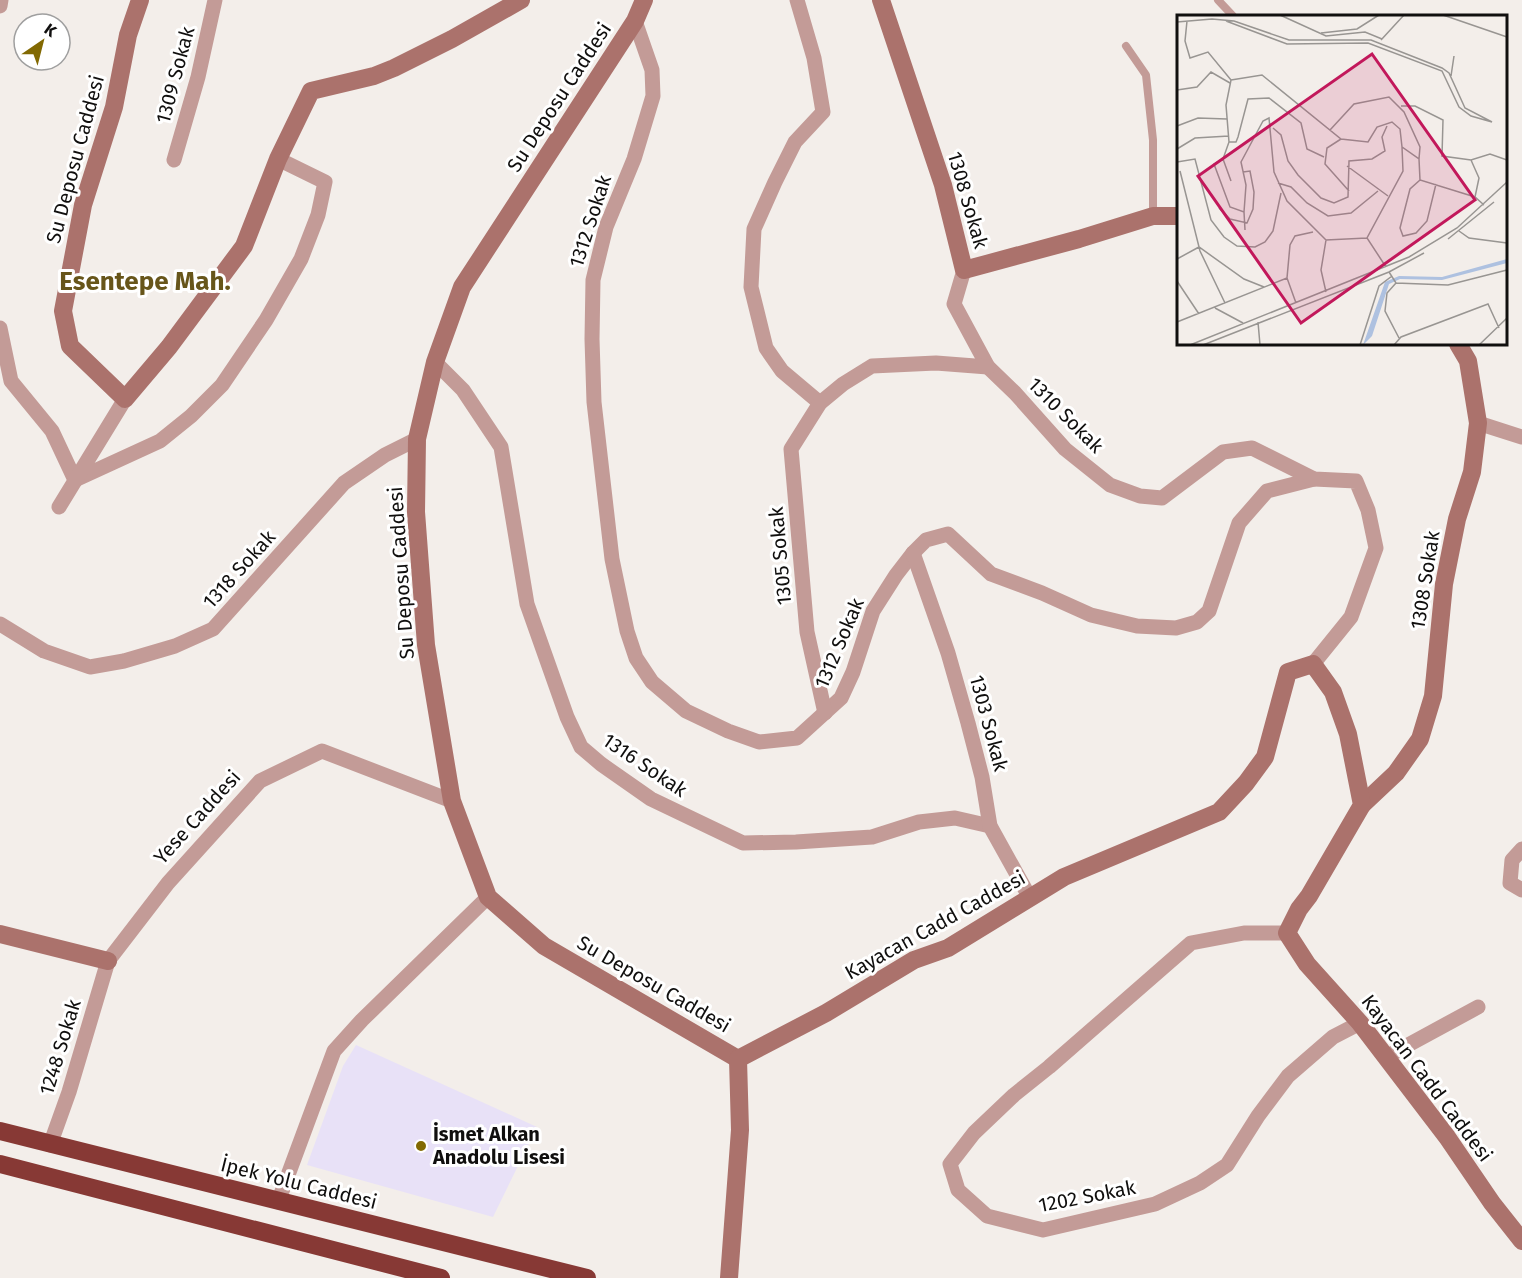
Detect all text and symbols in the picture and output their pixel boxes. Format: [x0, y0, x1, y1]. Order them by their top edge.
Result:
north arrow [12, 12, 72, 72]
inset map [1177, 15, 1507, 345]
street label: Su Deposu Caddesi [502, 18, 616, 176]
text: K [41, 19, 61, 41]
street label: 1309 Sokak [151, 23, 200, 126]
street label: Su Deposu Caddesi [41, 72, 109, 246]
street label: 1308 Sokak [943, 149, 993, 252]
street label: 1312 Sokak [564, 171, 616, 270]
district label: Esentepe Mah. [59, 266, 231, 297]
street label: 1310 Sokak [1023, 372, 1109, 458]
street label: Su Deposu Caddesi [383, 486, 419, 660]
street label: 1305 Sokak [764, 505, 796, 606]
street label: 1318 Sokak [198, 524, 281, 613]
street label: 1308 Sokak [1405, 528, 1445, 631]
street label: 1312 Sokak [809, 594, 869, 692]
street label: 1303 Sokak [965, 672, 1014, 774]
street label: 1316 Sokak [598, 728, 692, 802]
street label: Yese Caddesi [149, 765, 245, 869]
street label: Kayacan Cadd Caddesi [841, 865, 1029, 985]
street label: Su Deposu Caddesi [573, 930, 735, 1038]
street label: Kayacan Cadd Caddesi [1356, 990, 1498, 1166]
street label: 1248 Sokak [34, 996, 86, 1098]
place label: İsmet Alkan Anadolu Lisesi [432, 1122, 565, 1169]
marker: İsmet Alkan Anadolu Lisesi [414, 1139, 428, 1153]
street label: İpek Yolu Caddesi [218, 1152, 380, 1214]
street label: 1202 Sokak [1036, 1175, 1138, 1217]

